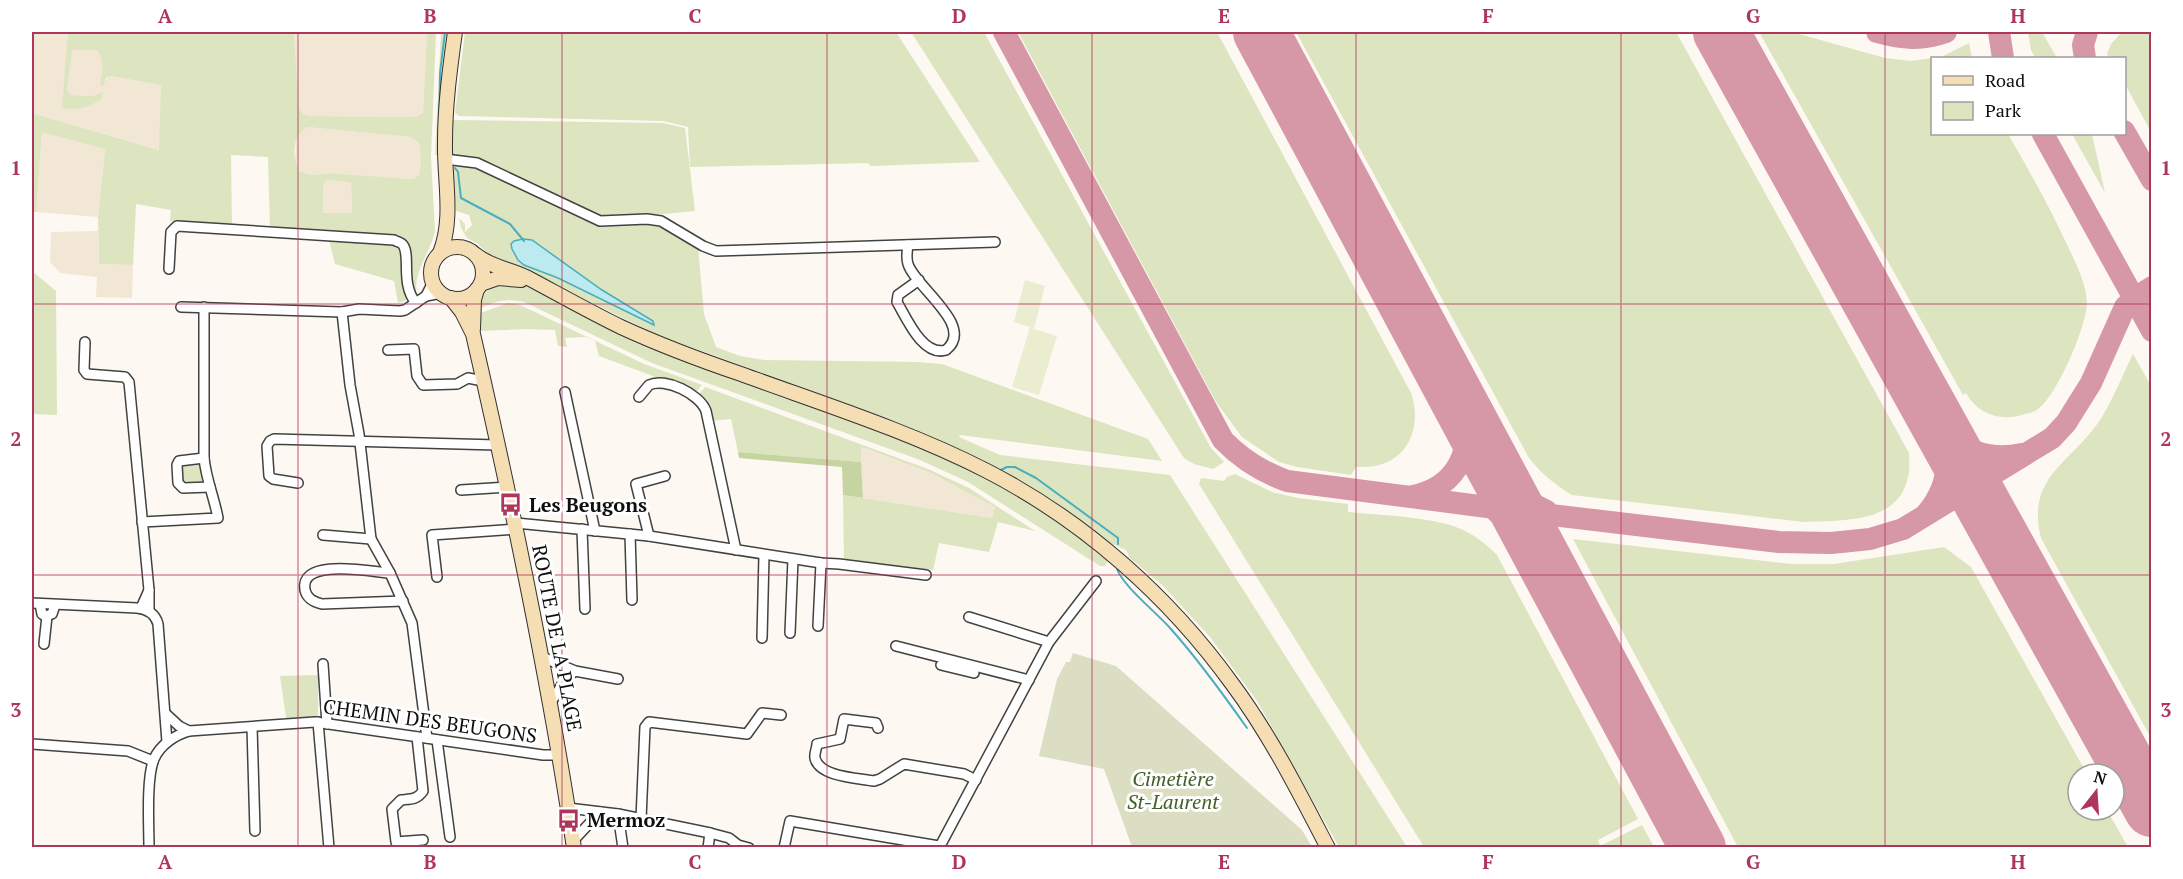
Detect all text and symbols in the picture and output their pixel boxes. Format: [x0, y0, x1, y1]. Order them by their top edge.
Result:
text: A [158, 2, 173, 29]
text: B [424, 2, 437, 29]
text: C [688, 2, 702, 29]
text: D [952, 2, 966, 29]
text: E [1218, 2, 1230, 29]
text: F [1482, 2, 1494, 29]
text: G [1746, 2, 1760, 29]
text: H [2010, 2, 2026, 29]
legend [1931, 57, 2126, 135]
text: Road [1985, 68, 2025, 92]
text: Park [1985, 98, 2022, 122]
text: 1 [10, 154, 22, 181]
text: 1 [2160, 154, 2172, 181]
text: 2 [10, 425, 22, 452]
text: 2 [2160, 425, 2172, 452]
place label: Les Beugons [529, 491, 647, 518]
bus stop icon: Les Beugons [498, 492, 524, 518]
street label: ROUTE DE LA PLAGE [526, 542, 589, 734]
street label: CHEMIN DES BEUGONS [321, 692, 539, 749]
text: 3 [10, 696, 22, 723]
text: 3 [2160, 696, 2172, 723]
north arrow [2066, 762, 2126, 822]
park label: Cimetière St-Laurent [1127, 765, 1220, 815]
text: N [2091, 765, 2109, 790]
place label: Mermoz [587, 806, 665, 833]
bus stop icon: Mermoz [556, 807, 582, 833]
text: A [158, 848, 173, 875]
text: B [424, 848, 437, 875]
text: C [688, 848, 702, 875]
text: D [952, 848, 966, 875]
text: E [1218, 848, 1230, 875]
text: F [1482, 848, 1494, 875]
text: G [1746, 848, 1760, 875]
text: H [2010, 848, 2026, 875]

